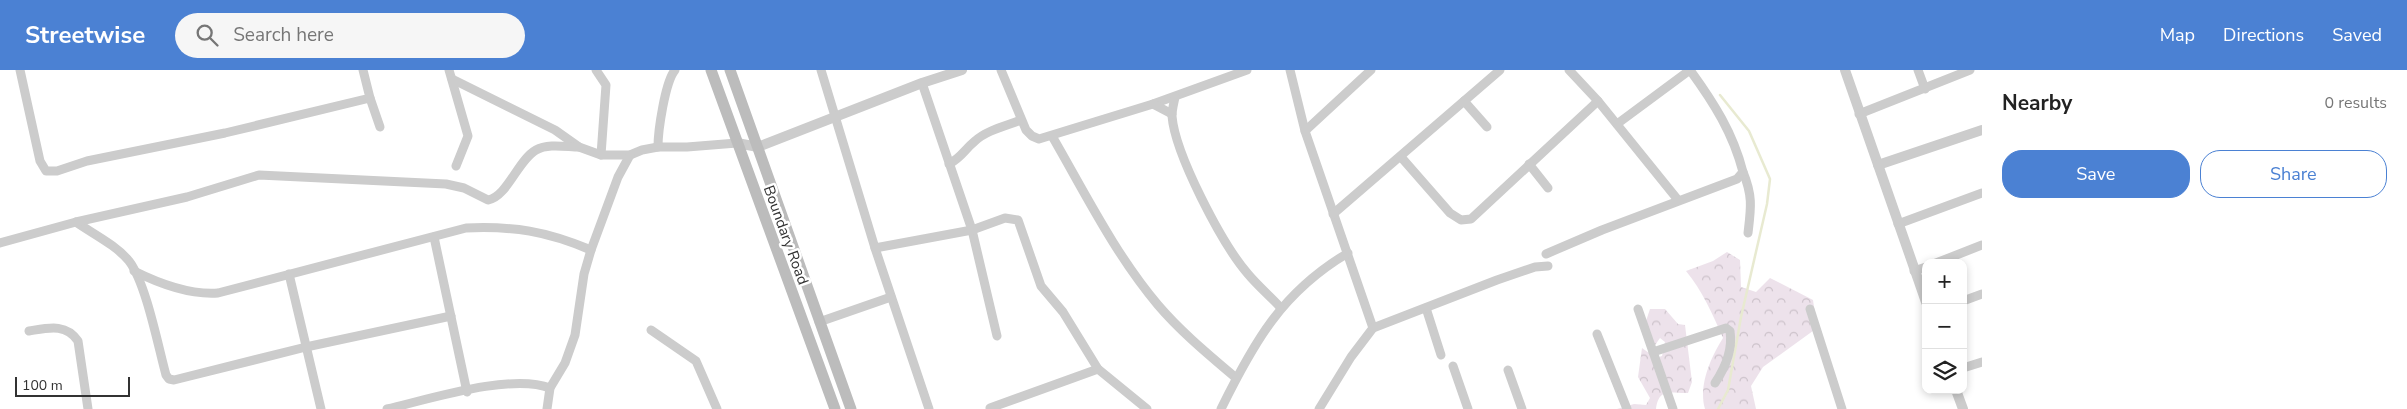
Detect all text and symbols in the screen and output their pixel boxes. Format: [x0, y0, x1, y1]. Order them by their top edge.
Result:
search box [175, 13, 525, 58]
text: Streetwise [25, 19, 145, 51]
icon: search [193, 21, 221, 49]
text: Search here [233, 22, 334, 48]
text: Map [2160, 23, 2195, 47]
text: Directions [2223, 23, 2304, 47]
text: Saved [2332, 23, 2382, 47]
text: Nearby [2002, 89, 2072, 117]
text: 0 results [2325, 92, 2387, 114]
button: Save [2002, 150, 2190, 198]
button: Share [2200, 150, 2387, 198]
street label: Boundary Road [759, 183, 813, 287]
map controls [1922, 259, 1967, 394]
button: + [1922, 259, 1967, 304]
button: − [1922, 304, 1967, 349]
button: layers [1922, 349, 1967, 394]
scale bar [15, 374, 130, 397]
text: 100 m [22, 376, 63, 395]

